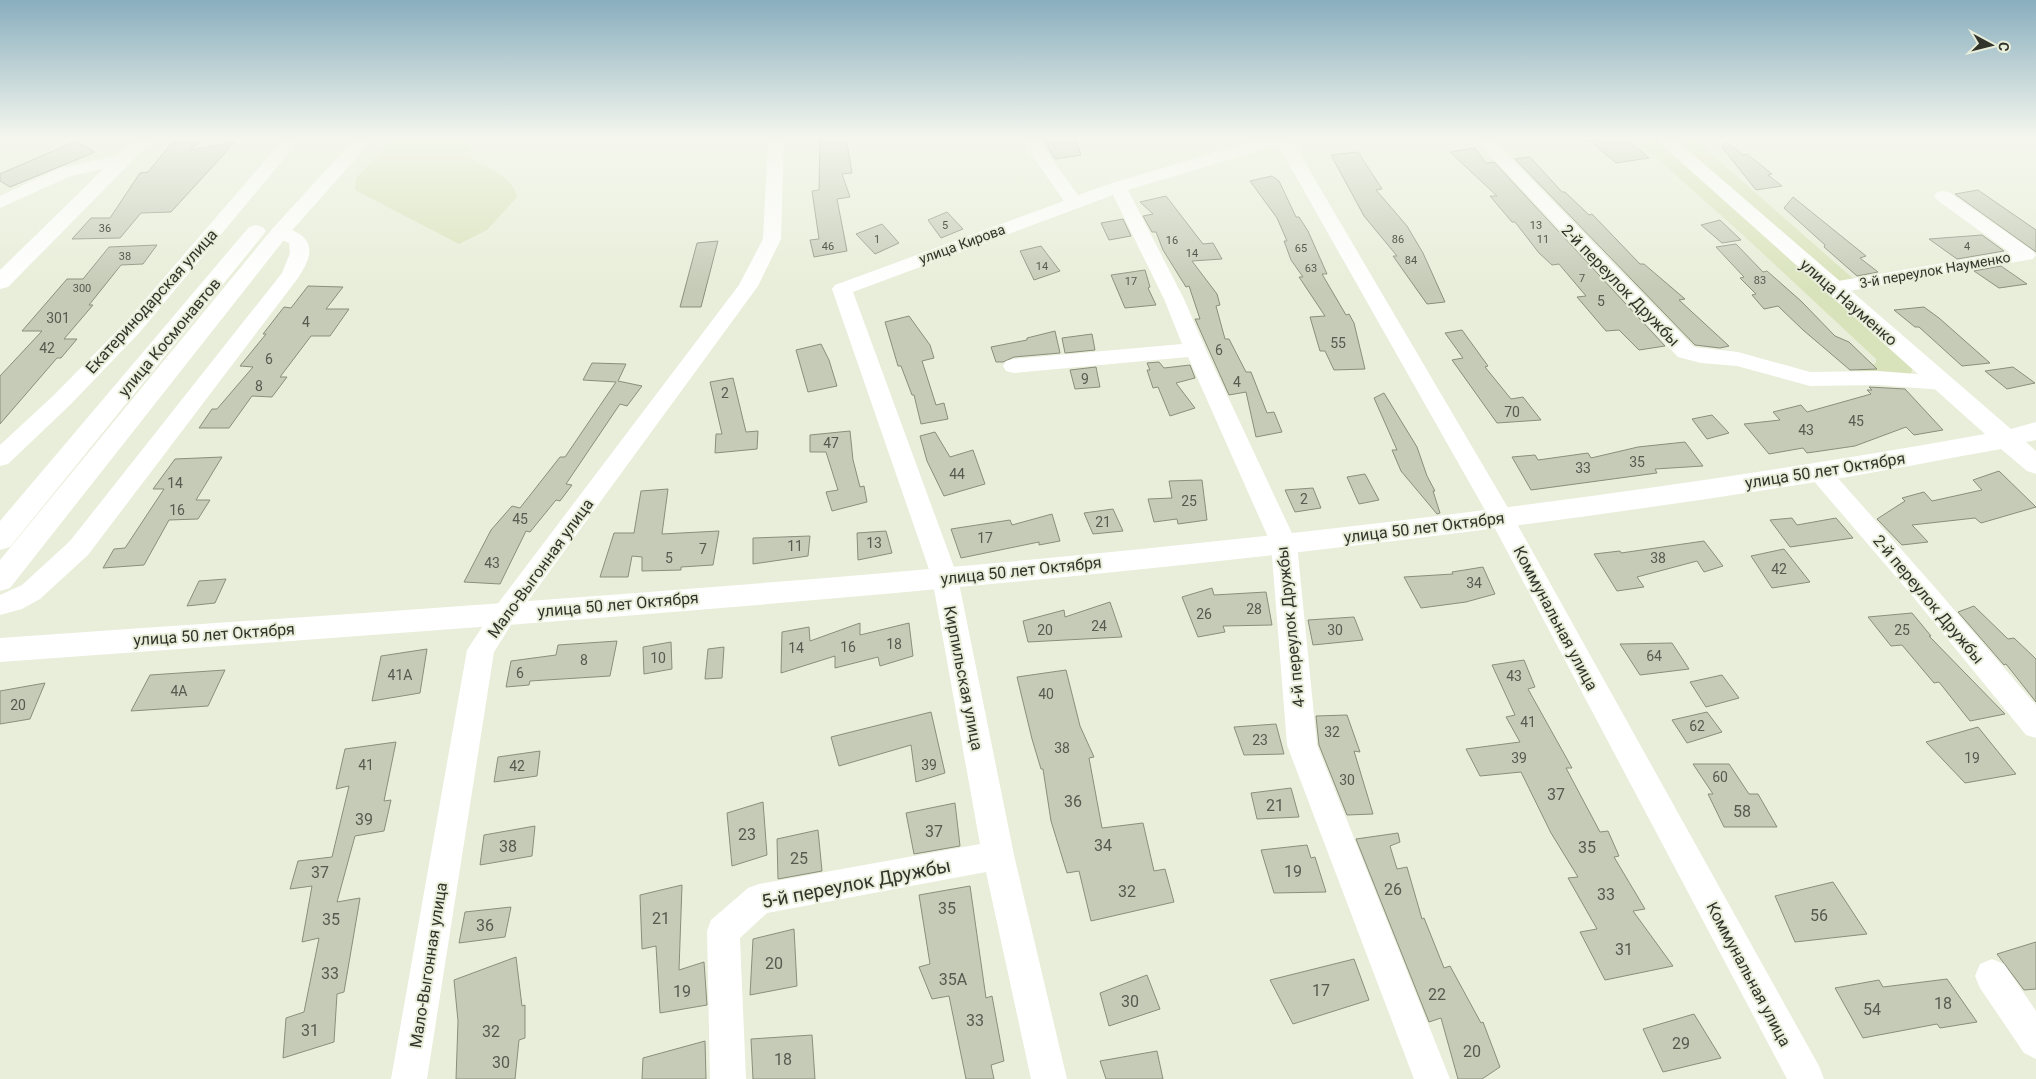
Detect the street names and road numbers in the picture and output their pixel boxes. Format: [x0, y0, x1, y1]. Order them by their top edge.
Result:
street label: 2-й переулок Дружбы [1558, 220, 1684, 350]
street label: улица Кирова [917, 221, 1007, 267]
street label: Екатеринодарская улица [82, 225, 221, 377]
street label: 3-й переулок Науменко [1858, 249, 2012, 291]
street label: улица Науменко [1796, 255, 1901, 350]
street label: улица Космонавтов [114, 274, 225, 401]
street label: улица 50 лет Октября [1744, 448, 1906, 493]
street label: Мало-Выгонная улица [484, 495, 597, 642]
street label: улица 50 лет Октября [1343, 508, 1506, 547]
street label: 2-й переулок Дружбы [1869, 531, 1988, 667]
street label: Коммунальная улица [1509, 543, 1602, 694]
street label: 4-й переулок Дружбы [1273, 545, 1308, 708]
street label: улица 50 лет Октября [940, 553, 1102, 588]
street label: улица 50 лет Октября [537, 588, 699, 621]
street label: Кирпильская улица [940, 604, 987, 752]
street label: улица 50 лет Октября [133, 619, 295, 650]
street label: 5-й переулок Дружбы [759, 854, 953, 913]
street label: Мало-Выгонная улица [406, 881, 451, 1049]
street label: Коммунальная улица [1702, 899, 1795, 1050]

